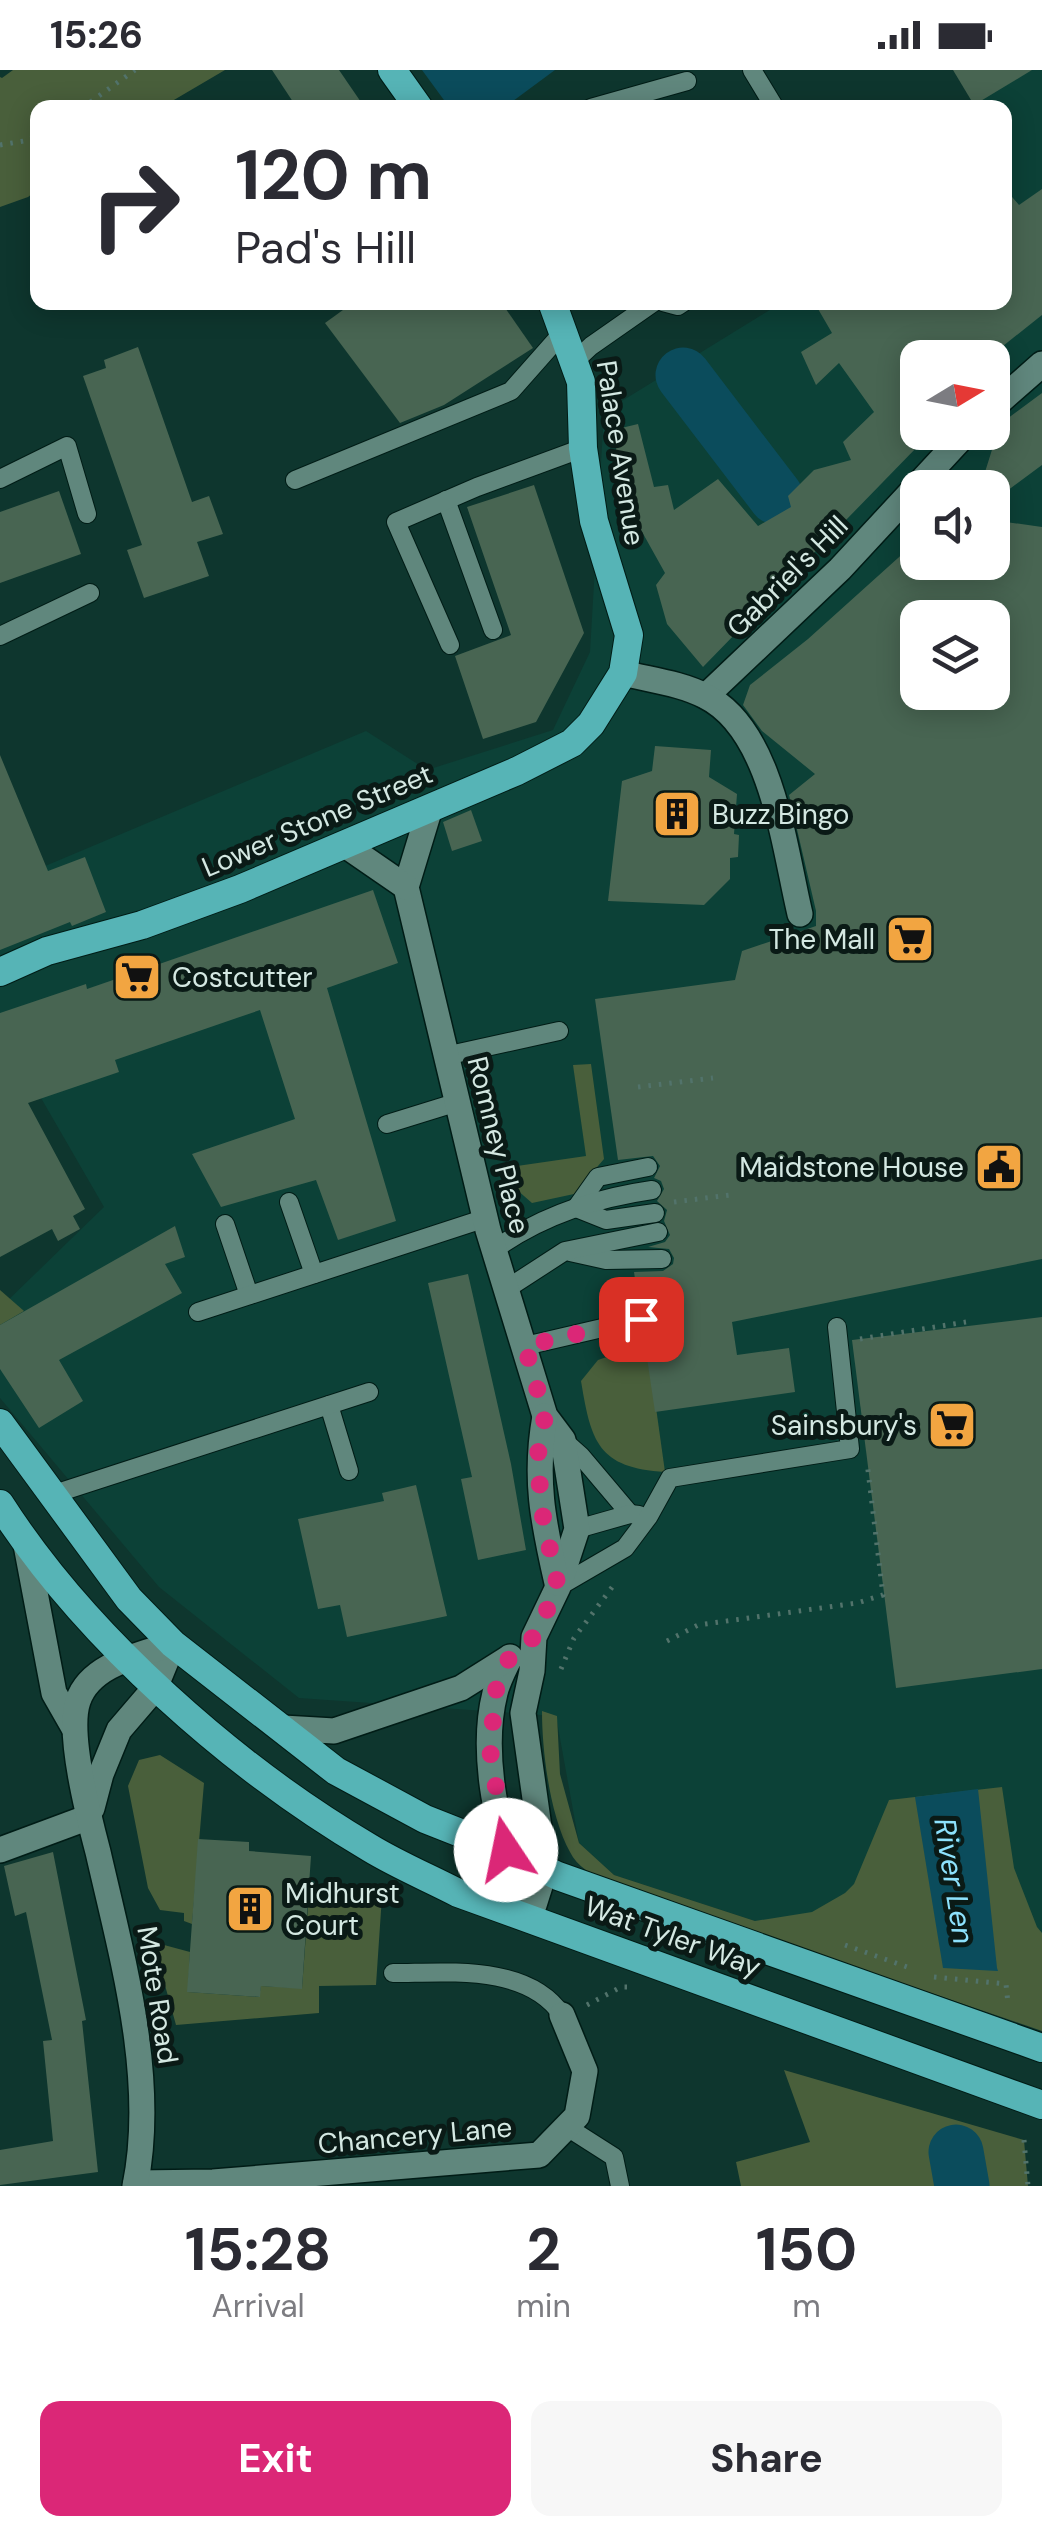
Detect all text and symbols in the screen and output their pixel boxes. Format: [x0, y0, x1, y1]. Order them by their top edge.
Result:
text: 15:26 [50, 10, 143, 60]
text: 120 m [235, 130, 432, 221]
icon: right [70, 140, 200, 270]
text: Pad's Hill [235, 218, 416, 277]
north arrow [900, 340, 1010, 450]
map controls [900, 340, 1010, 710]
street label: Palace Avenue [588, 358, 653, 548]
button: sound [900, 470, 1010, 580]
street label: Gabriel's Hill [719, 508, 856, 645]
button: layers [900, 600, 1010, 710]
street label: Lower Stone Street [196, 755, 438, 886]
building icon: Buzz Bingo [651, 788, 703, 840]
place label: Buzz Bingo [712, 796, 849, 833]
supermarket icon: The Mall [884, 913, 936, 965]
place label: The Mall [769, 921, 875, 958]
supermarket icon: Costcutter [111, 951, 163, 1003]
place label: Costcutter [172, 959, 313, 996]
street label: Romney Place [459, 1053, 538, 1238]
public building icon: Maidstone House [973, 1141, 1025, 1193]
place label: Maidstone House [739, 1149, 964, 1186]
pin [599, 1277, 684, 1362]
icon: arrive [614, 1292, 669, 1347]
supermarket icon: Sainsbury's [926, 1399, 978, 1451]
place label: Sainsbury's [771, 1407, 917, 1444]
position arrow [454, 1798, 558, 1902]
water label: River Len [925, 1815, 984, 1947]
place label: Midhurst Court [285, 1875, 400, 1944]
building icon: Midhurst Court [224, 1883, 276, 1935]
street label: Wat Tyler Way [580, 1887, 766, 1985]
street label: Mote Road [128, 1924, 187, 2066]
street label: Chancery Lane [316, 2109, 514, 2162]
text: 15:28 [185, 2210, 331, 2289]
text: 2 [526, 2210, 561, 2289]
text: 150 [756, 2210, 857, 2289]
text: Arrival [212, 2285, 305, 2327]
text: min [516, 2285, 571, 2327]
text: m [792, 2285, 821, 2327]
button: Exit [40, 2401, 511, 2516]
button: Share [531, 2401, 1002, 2516]

